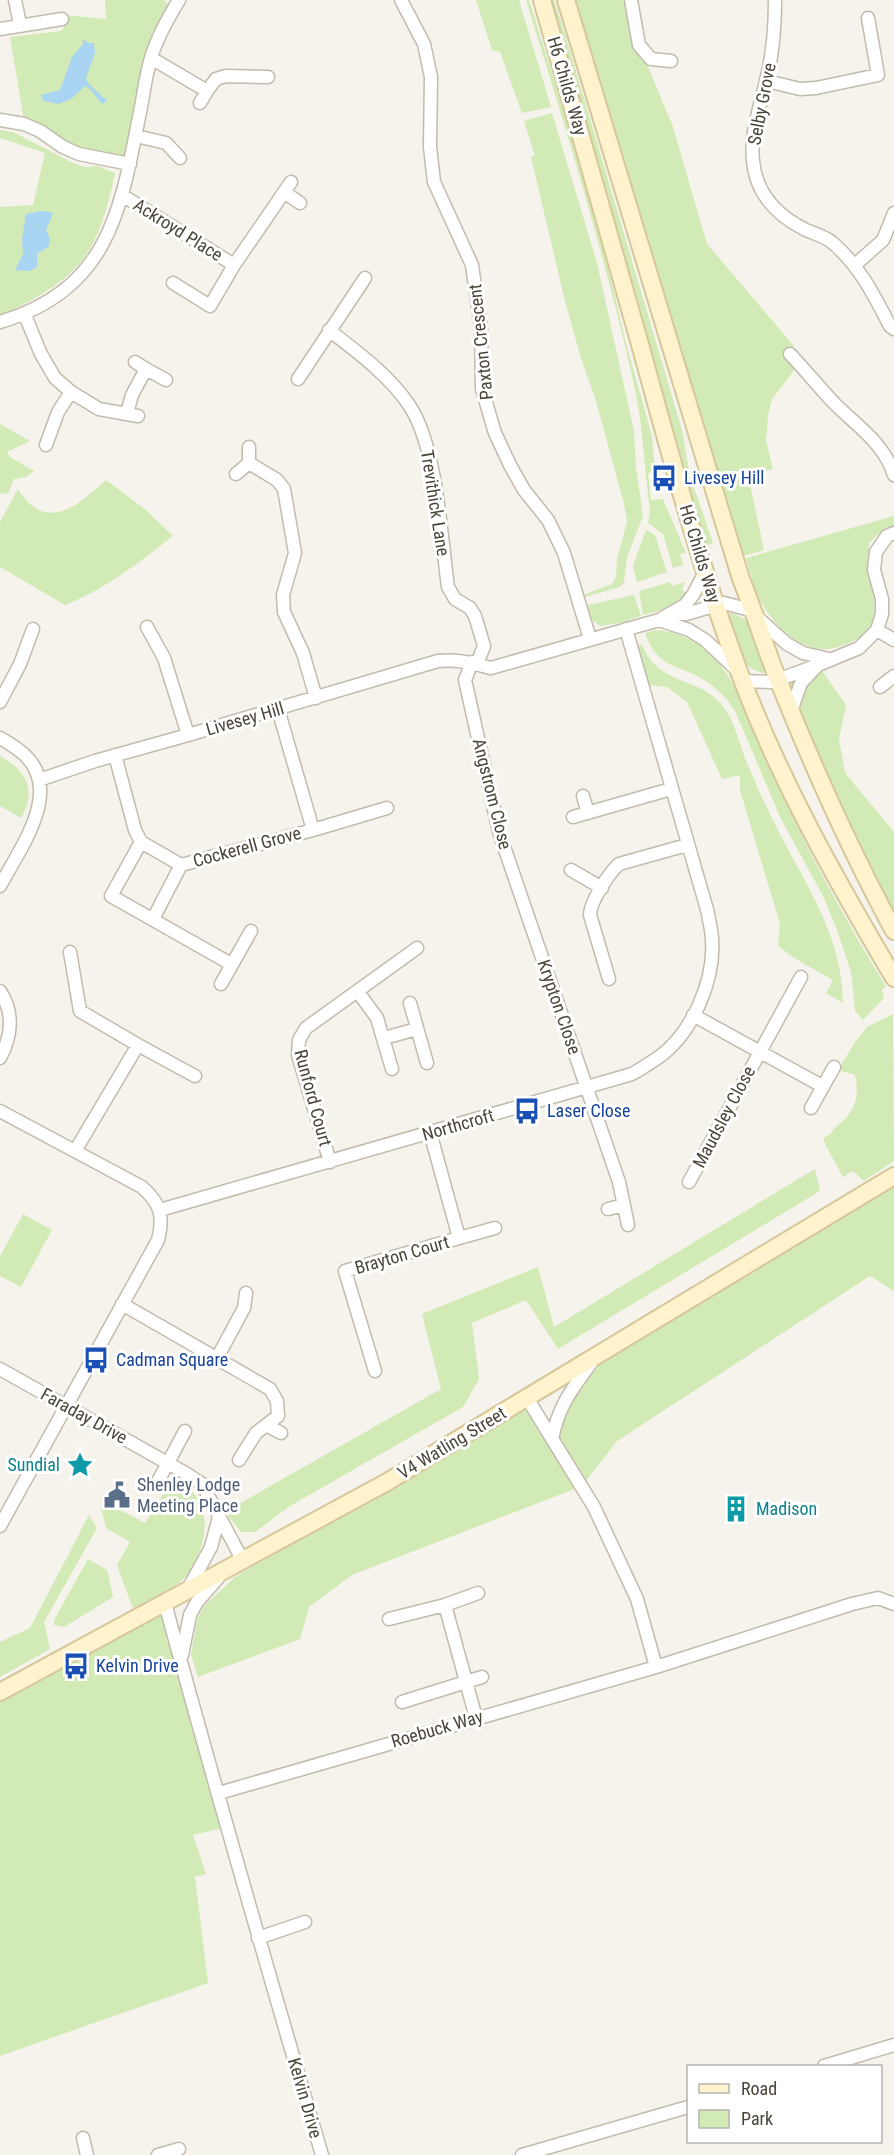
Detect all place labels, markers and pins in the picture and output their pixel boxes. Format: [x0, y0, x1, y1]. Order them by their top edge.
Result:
bus stop icon: Livesey Hill [649, 463, 679, 493]
place label: Livesey Hill [684, 467, 764, 488]
bus stop icon: Laser Close [512, 1096, 542, 1126]
place label: Laser Close [547, 1100, 630, 1121]
bus stop icon: Cadman Square [81, 1345, 111, 1375]
place label: Cadman Square [116, 1349, 228, 1370]
place icon: Sundial [65, 1450, 95, 1480]
place label: Sundial [7, 1454, 60, 1475]
place label: Shenley Lodge Meeting Place [137, 1474, 240, 1516]
public building icon: Shenley Lodge Meeting Place [102, 1480, 132, 1510]
building icon: Madison [721, 1494, 751, 1524]
place label: Madison [756, 1498, 817, 1519]
bus stop icon: Kelvin Drive [61, 1651, 91, 1681]
place label: Kelvin Drive [96, 1655, 179, 1676]

